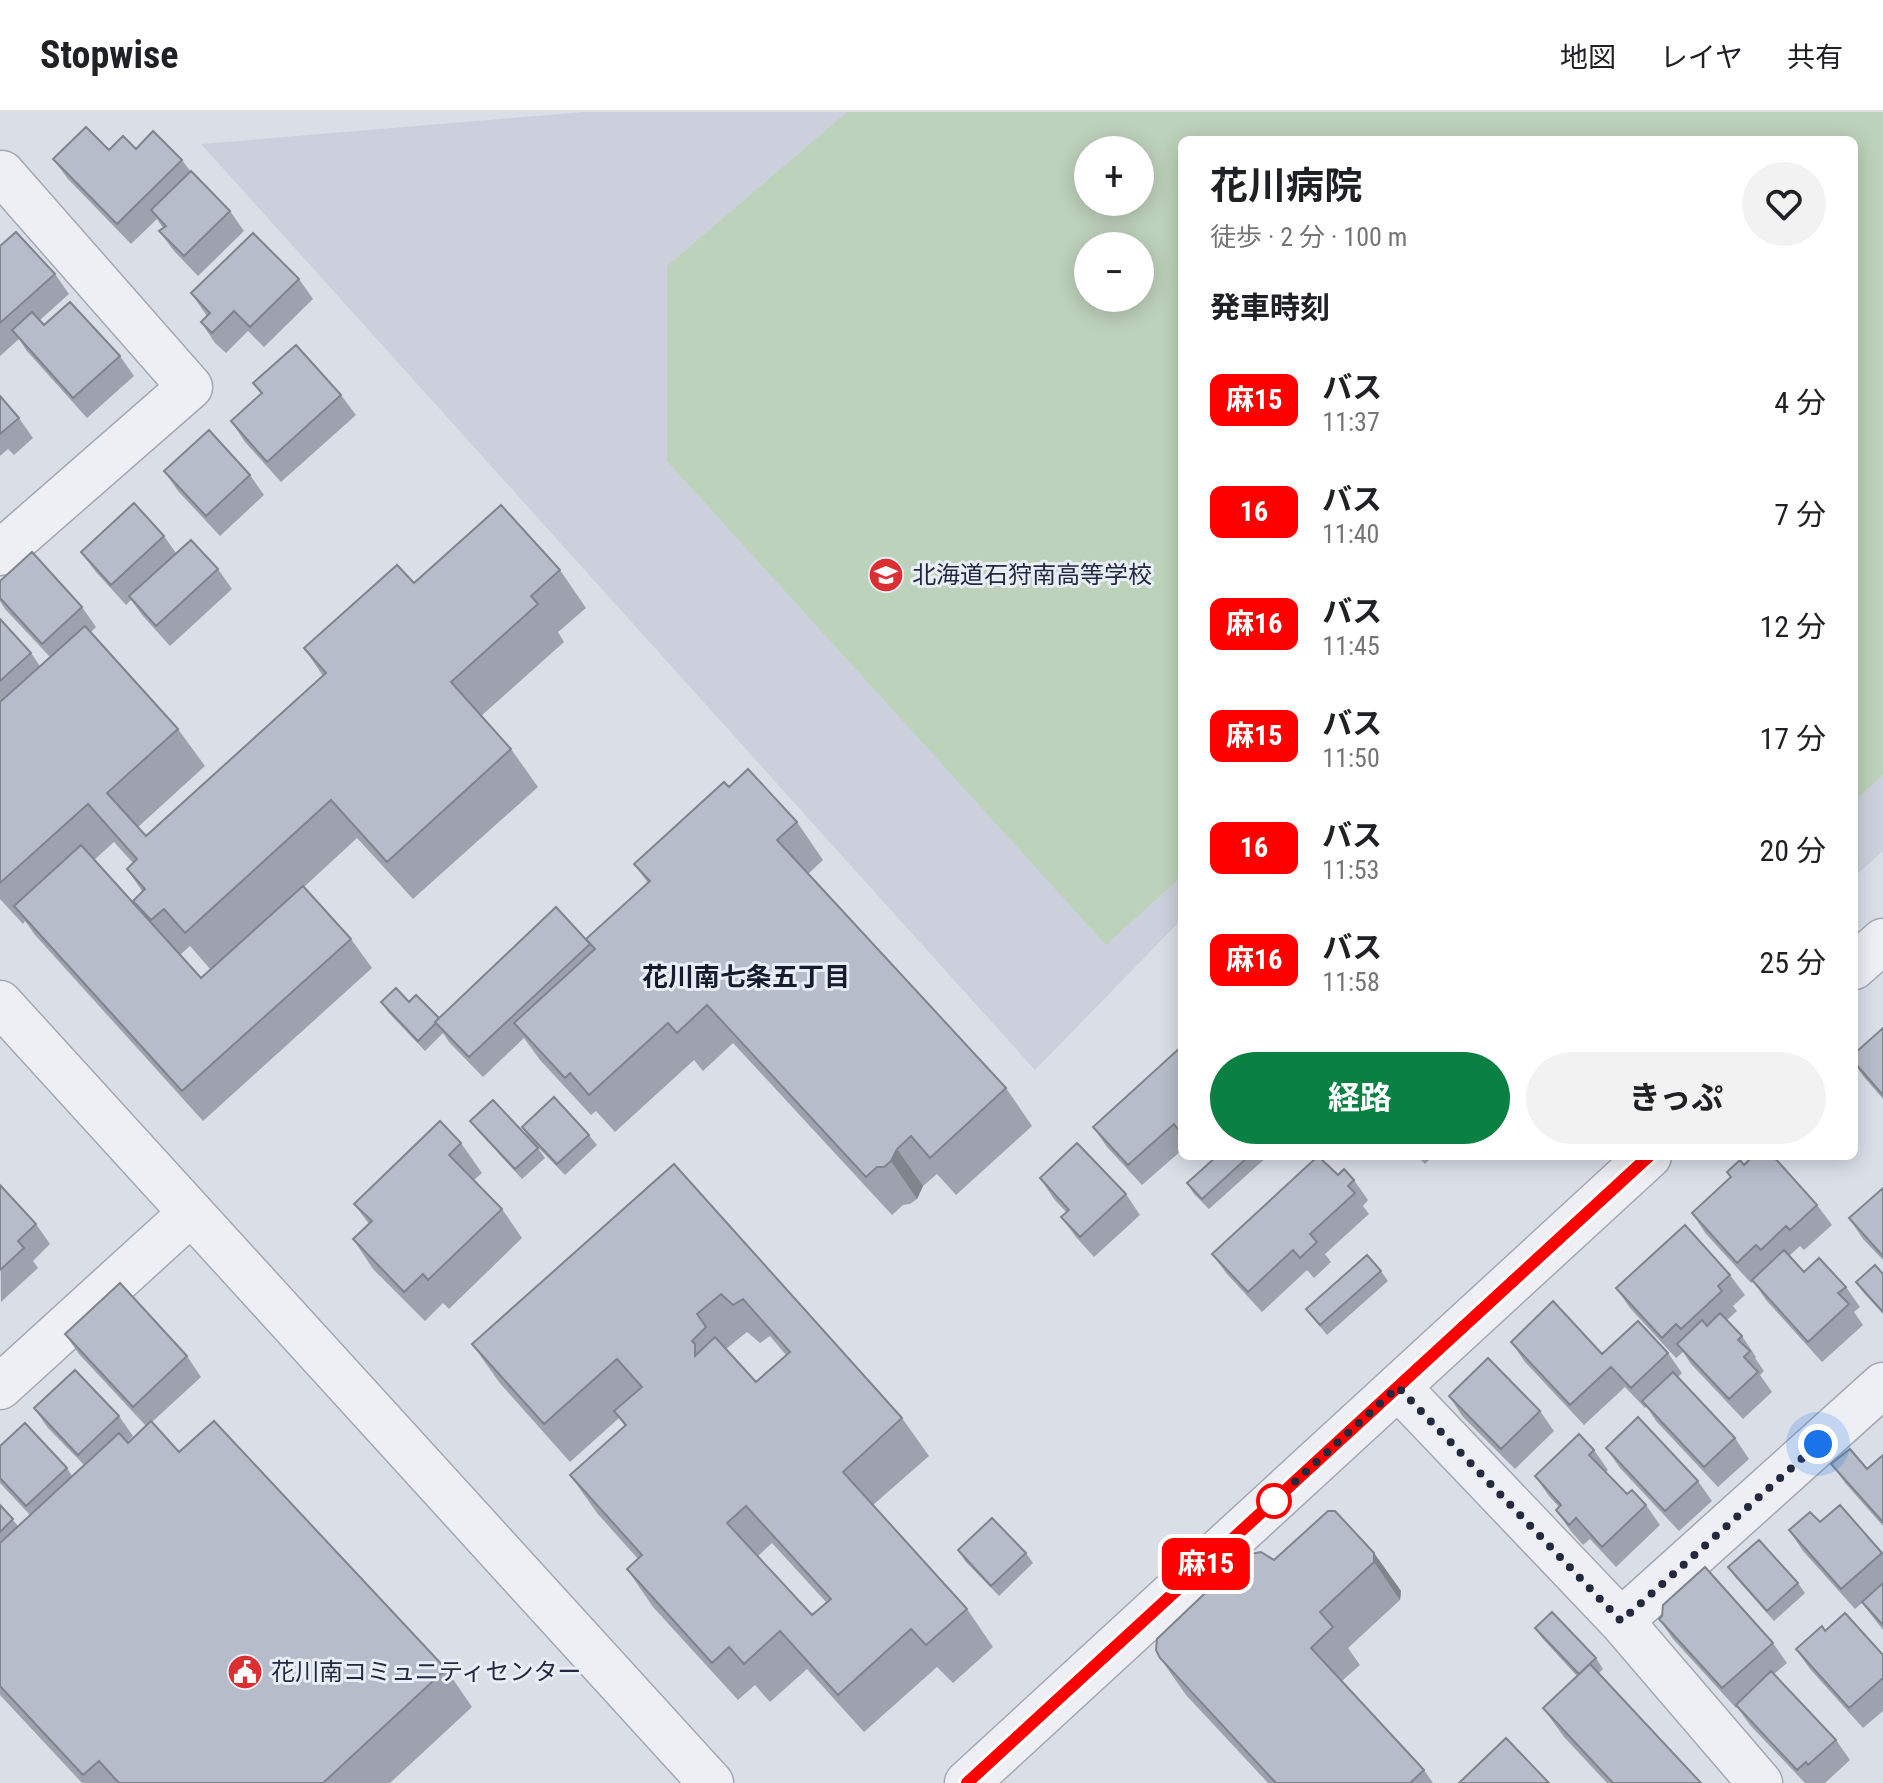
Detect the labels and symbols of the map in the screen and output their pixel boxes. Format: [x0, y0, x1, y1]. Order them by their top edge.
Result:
school or university icon: 北海道石狩南高等学校 [867, 556, 905, 594]
place label: 北海道石狩南高等学校 [912, 561, 1152, 589]
district label: 花川南七条五丁目 [642, 962, 850, 992]
your location [1798, 1424, 1838, 1464]
unlabelled marker [1257, 1484, 1291, 1518]
line badge: 麻15 [1160, 1538, 1252, 1590]
public building icon: 花川南コミュニティセンター [226, 1653, 264, 1691]
place label: 花川南コミュニティセンター [271, 1658, 582, 1686]

